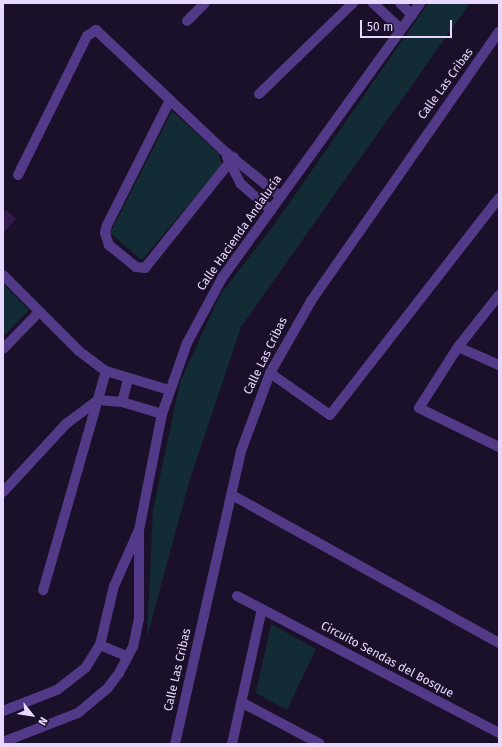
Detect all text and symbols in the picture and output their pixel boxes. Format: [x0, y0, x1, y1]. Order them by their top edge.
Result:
scale bar [362, 12, 454, 38]
text: 50 m [367, 20, 393, 34]
street label: Calle Las Cribas [415, 46, 477, 122]
street label: Calle Hacienda Andalucía [195, 173, 285, 293]
street label: Calle Las Cribas [241, 315, 291, 397]
street label: Circuito Sendas del Bosque [318, 619, 456, 701]
street label: Calle Las Cribas [162, 627, 194, 713]
north arrow [12, 695, 52, 735]
text: N [35, 715, 50, 728]

